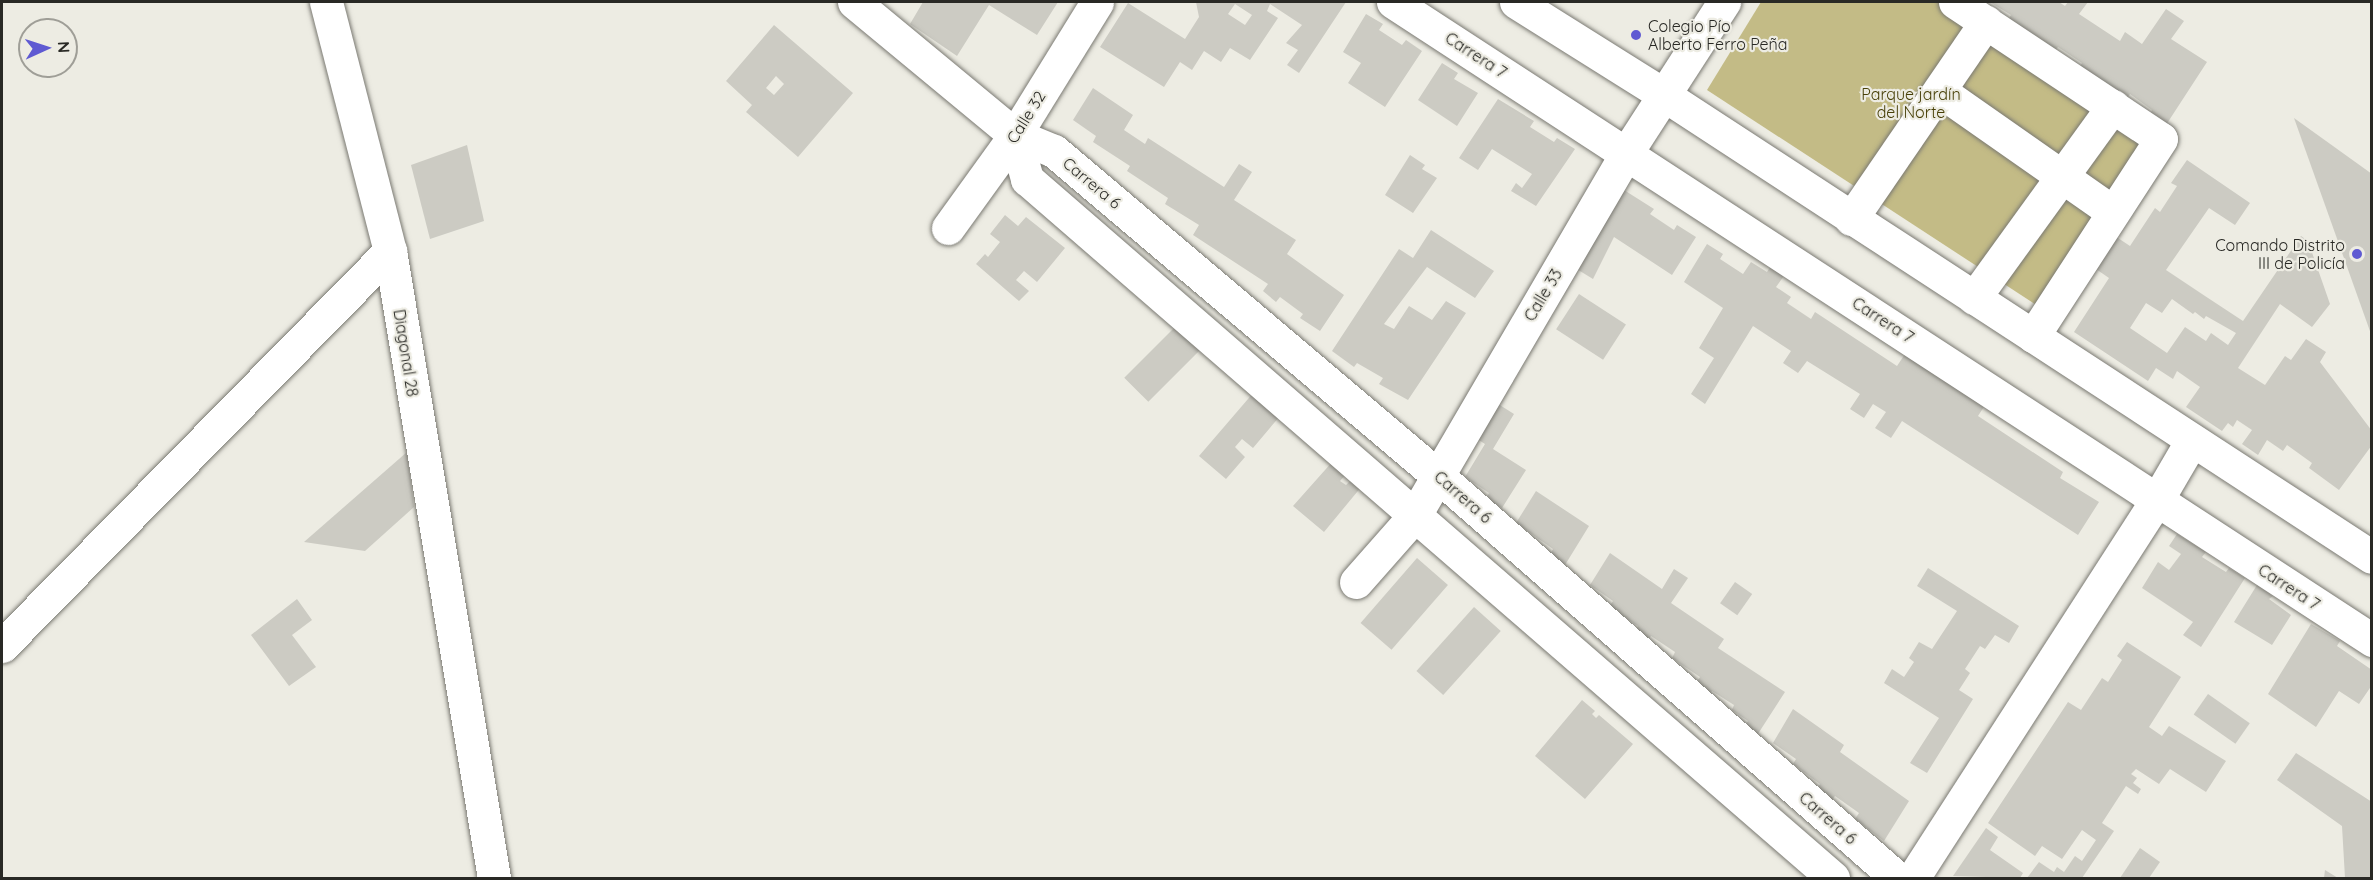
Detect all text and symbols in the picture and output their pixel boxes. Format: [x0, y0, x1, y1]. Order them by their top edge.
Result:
place label: Colegio Pío Alberto Ferro Peña [1648, 16, 1788, 54]
north arrow [18, 18, 78, 78]
street label: Carrera 7 [1442, 28, 1510, 82]
marker: Colegio Pío Alberto Ferro Peña [1629, 28, 1643, 42]
text: N [54, 41, 74, 54]
park label: Parque jardín del Norte [1861, 84, 1961, 122]
street label: Calle 32 [1002, 87, 1050, 147]
street label: Carrera 6 [1059, 153, 1125, 213]
place label: Comando Distrito III de Policía [2215, 235, 2345, 273]
marker: Comando Distrito III de Policía [2350, 247, 2364, 261]
street label: Calle 33 [1520, 265, 1566, 325]
street label: Carrera 7 [1849, 293, 1917, 347]
street label: Diagonal 28 [390, 308, 422, 398]
street label: Carrera 6 [1430, 467, 1496, 527]
street label: Carrera 7 [2255, 560, 2323, 614]
street label: Carrera 6 [1795, 788, 1861, 848]

